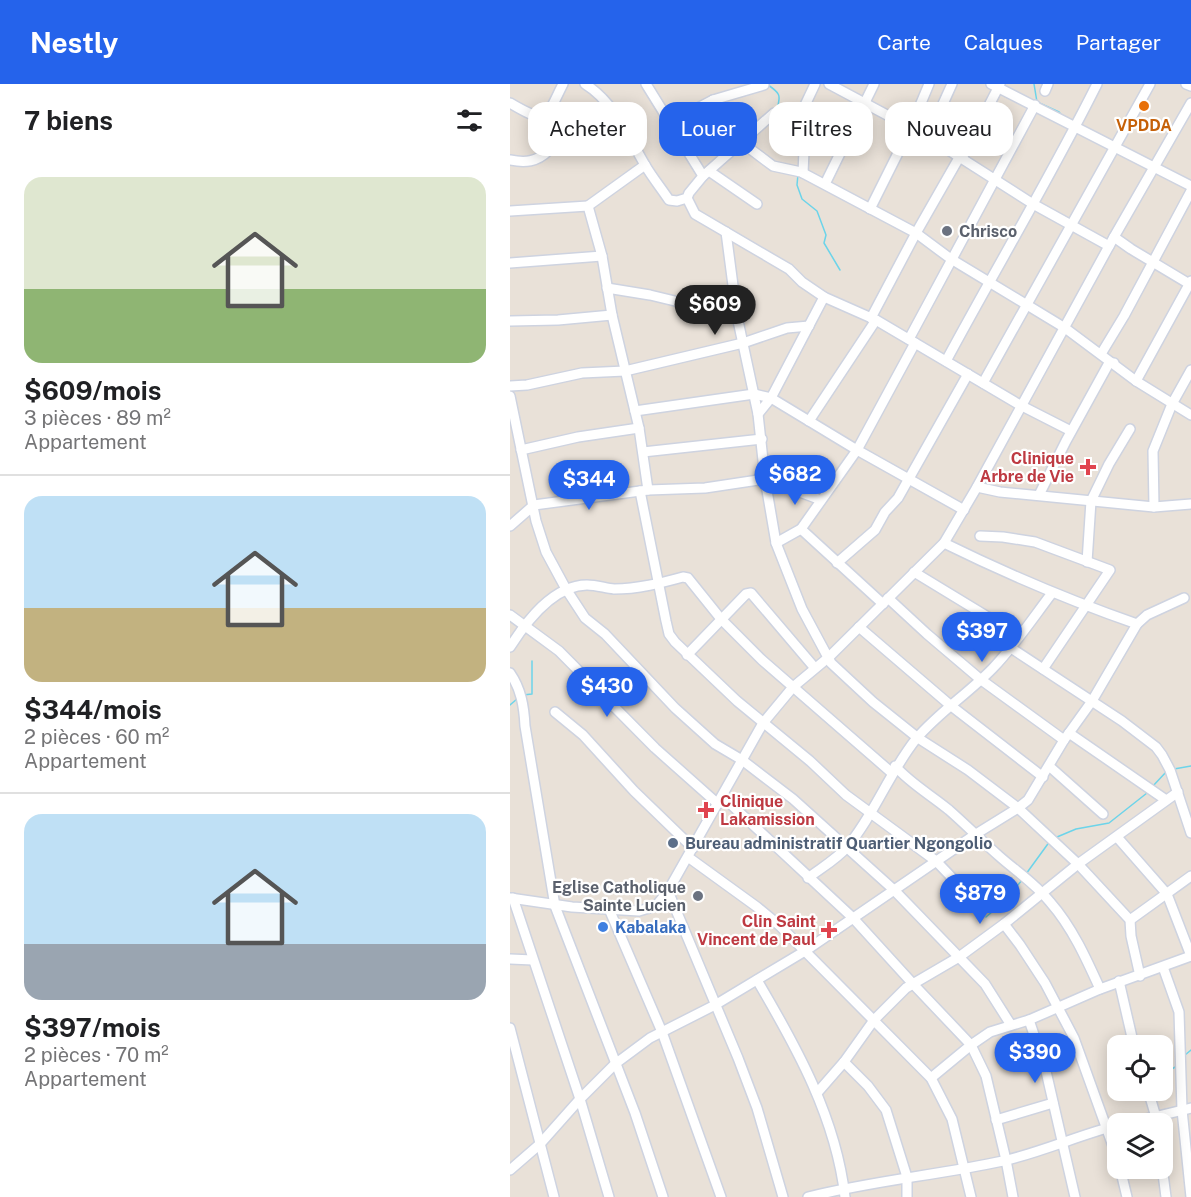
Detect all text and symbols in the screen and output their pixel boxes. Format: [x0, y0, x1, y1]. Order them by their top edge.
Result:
text: Nestly [30, 26, 118, 59]
text: Carte [877, 30, 931, 55]
text: Calques [964, 30, 1043, 55]
text: Partager [1076, 30, 1161, 55]
marker: VPDDA [1137, 99, 1151, 113]
chip: Acheter [528, 102, 647, 156]
chip: Louer [659, 102, 757, 156]
chip: Filtres [769, 102, 873, 156]
chip: Nouveau [885, 102, 1013, 156]
icon: filters [453, 104, 486, 137]
text: 7 biens [24, 105, 113, 136]
place label: VPDDA [1116, 116, 1172, 135]
icon: home [201, 216, 309, 324]
place label: Chrisco [959, 222, 1017, 241]
marker: Chrisco [940, 224, 954, 238]
pin: $609 [679, 285, 751, 336]
text: $609 [689, 292, 741, 316]
text: $609/mois [24, 375, 161, 406]
text: 3 pièces · 89 m² [24, 406, 171, 430]
text: Appartement [24, 430, 147, 454]
place label: Clinique Arbre de Vie [980, 449, 1074, 486]
pin: $682 [759, 455, 831, 506]
marker: Clinique Arbre de Vie [1079, 458, 1097, 476]
pin: $344 [553, 460, 625, 511]
text: $682 [769, 462, 821, 486]
text: $344 [562, 467, 616, 491]
icon: home [201, 535, 309, 643]
pin: $397 [946, 612, 1018, 663]
text: $397 [956, 619, 1008, 643]
pin: $430 [571, 667, 643, 718]
text: $430 [581, 674, 633, 698]
text: $344/mois [24, 694, 162, 725]
text: 2 pièces · 60 m² [24, 725, 169, 749]
text: Appartement [24, 749, 147, 773]
place label: Clinique Lakamission [720, 792, 815, 829]
marker: Clinique Lakamission [697, 801, 715, 819]
place label: Bureau administratif Quartier Ngongolio [685, 834, 992, 853]
marker: Bureau administratif Quartier Ngongolio [666, 836, 680, 850]
icon: home [201, 853, 309, 961]
pin: $879 [944, 874, 1016, 925]
place label: Eglise Catholique Sainte Lucien [552, 878, 686, 915]
text: $879 [954, 881, 1006, 905]
marker: Eglise Catholique Sainte Lucien [691, 889, 705, 903]
place label: Clin Saint Vincent de Paul [697, 912, 816, 949]
place label: Kabalaka [615, 918, 686, 937]
marker: Kabalaka [596, 920, 610, 934]
marker: Clin Saint Vincent de Paul [820, 921, 838, 939]
text: $397/mois [24, 1012, 161, 1043]
pin: $390 [999, 1033, 1071, 1084]
map controls [1107, 1035, 1173, 1179]
button: locate [1107, 1035, 1173, 1101]
text: $390 [1009, 1040, 1061, 1064]
text: 2 pièces · 70 m² [24, 1043, 169, 1067]
text: Appartement [24, 1067, 147, 1091]
button: layers [1107, 1113, 1173, 1179]

